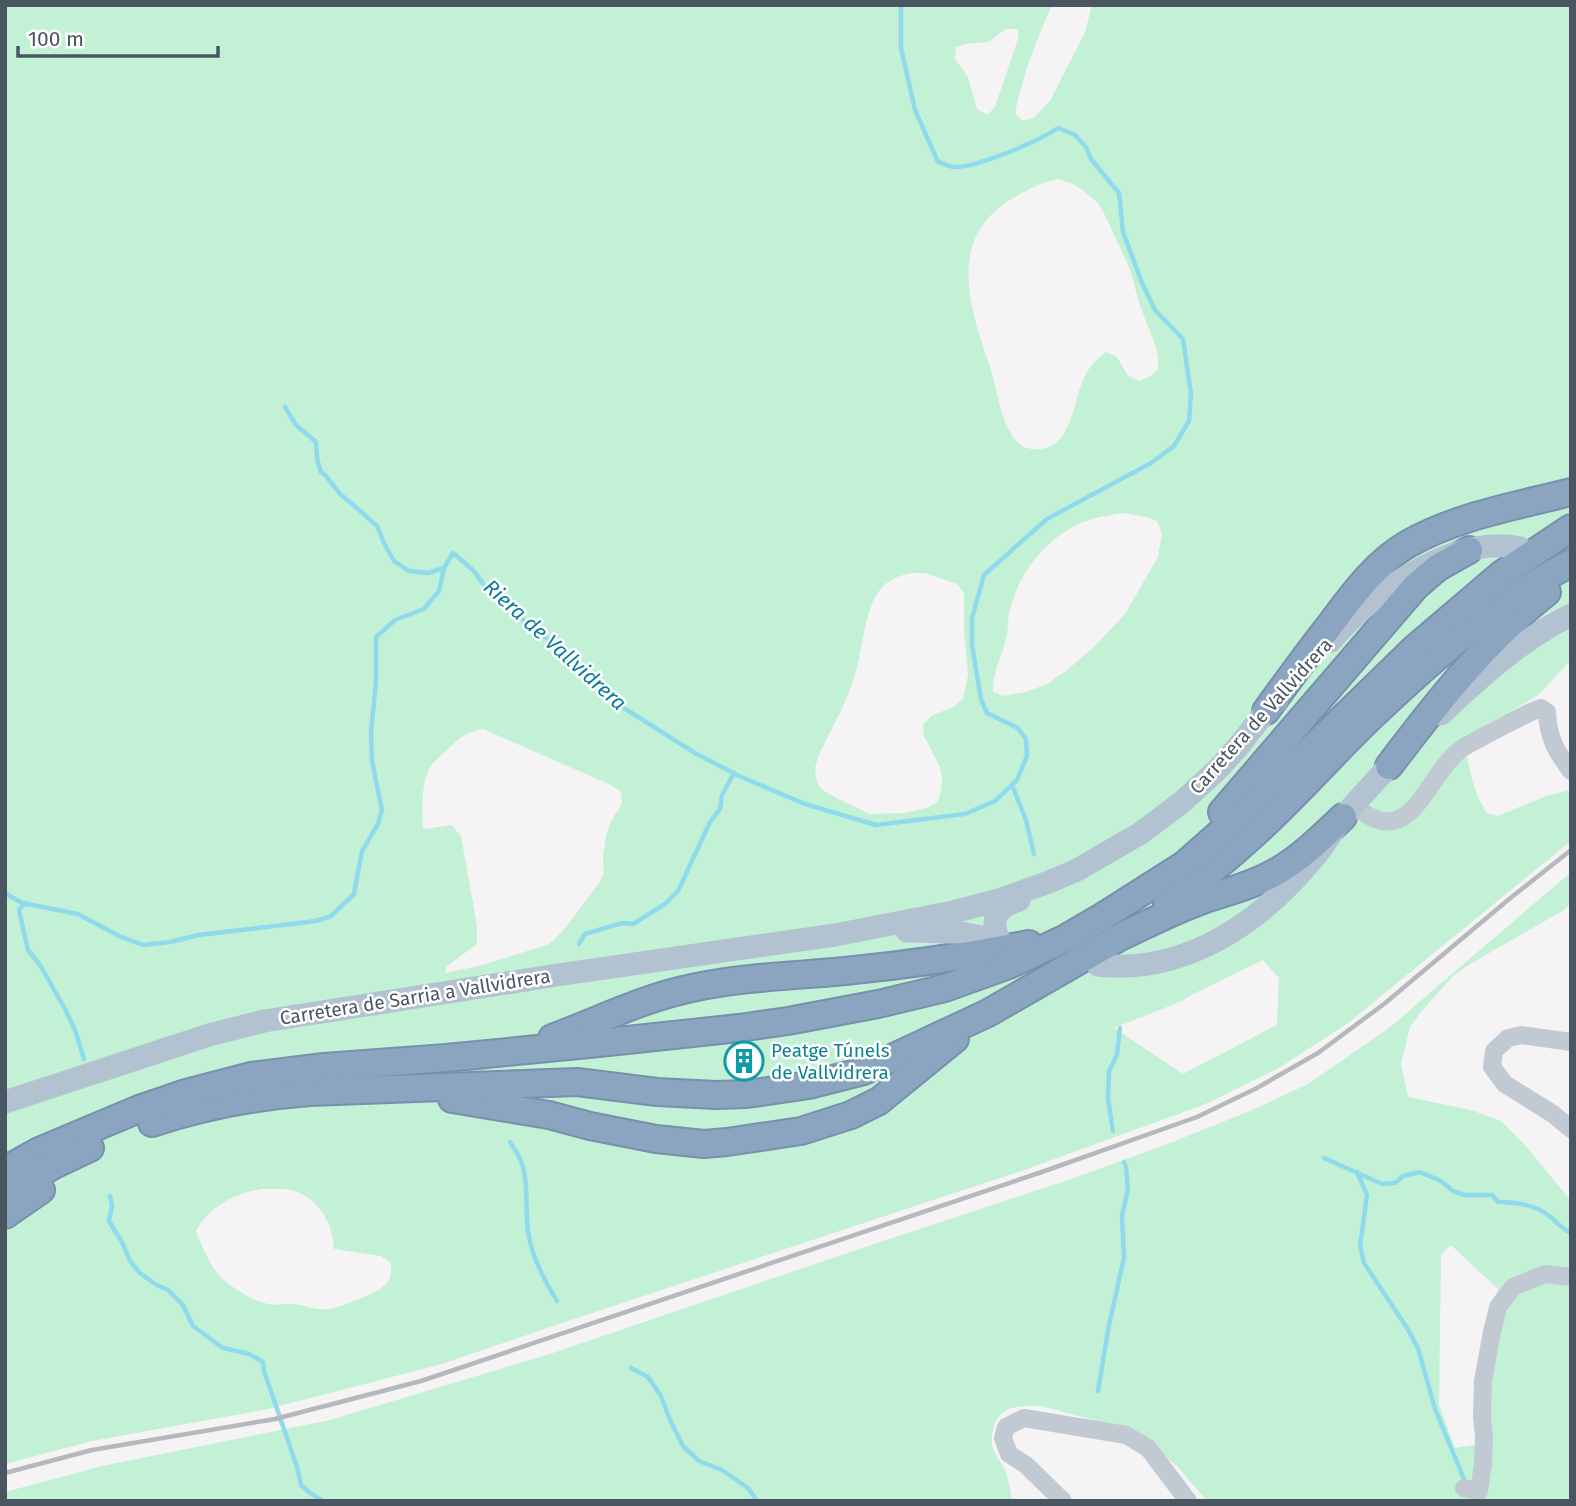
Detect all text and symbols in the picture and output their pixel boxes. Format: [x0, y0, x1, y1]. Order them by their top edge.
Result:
scale bar [18, 14, 217, 58]
text: 100 m [28, 26, 84, 52]
water label: Riera de Vallvidrera [478, 574, 632, 716]
street label: Carretera de Vallvidrera [1185, 633, 1337, 799]
street label: Carretera de Sarria a Vallvidrera [278, 964, 552, 1030]
place label: Peatge Túnels de Vallvidrera [771, 1039, 890, 1084]
building icon: Peatge Túnels de Vallvidrera [723, 1040, 765, 1082]

